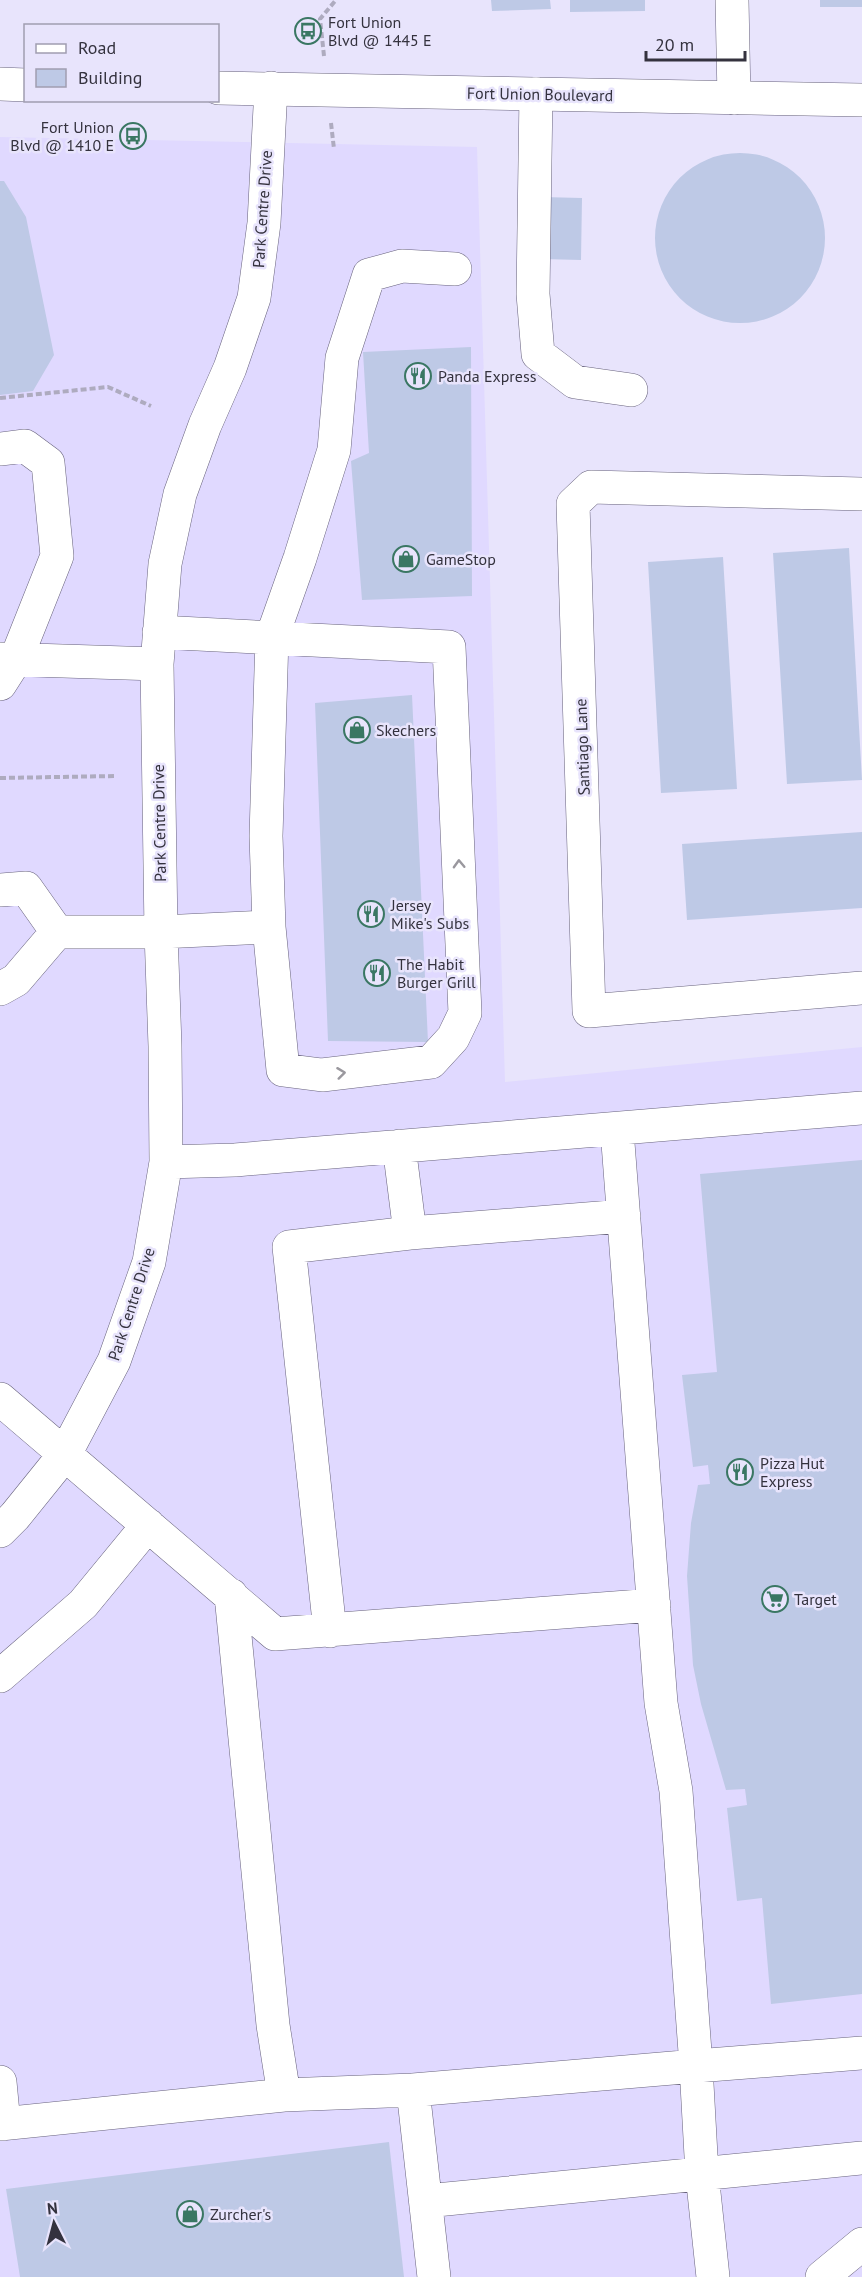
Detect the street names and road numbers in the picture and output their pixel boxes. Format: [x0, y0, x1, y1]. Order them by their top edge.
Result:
street label: Fort Union Boulevard [467, 83, 613, 105]
street label: Park Centre Drive [248, 150, 276, 268]
street label: Santiago Lane [570, 698, 594, 796]
street label: Park Centre Drive [148, 764, 170, 882]
street label: Park Centre Drive [103, 1245, 159, 1363]

